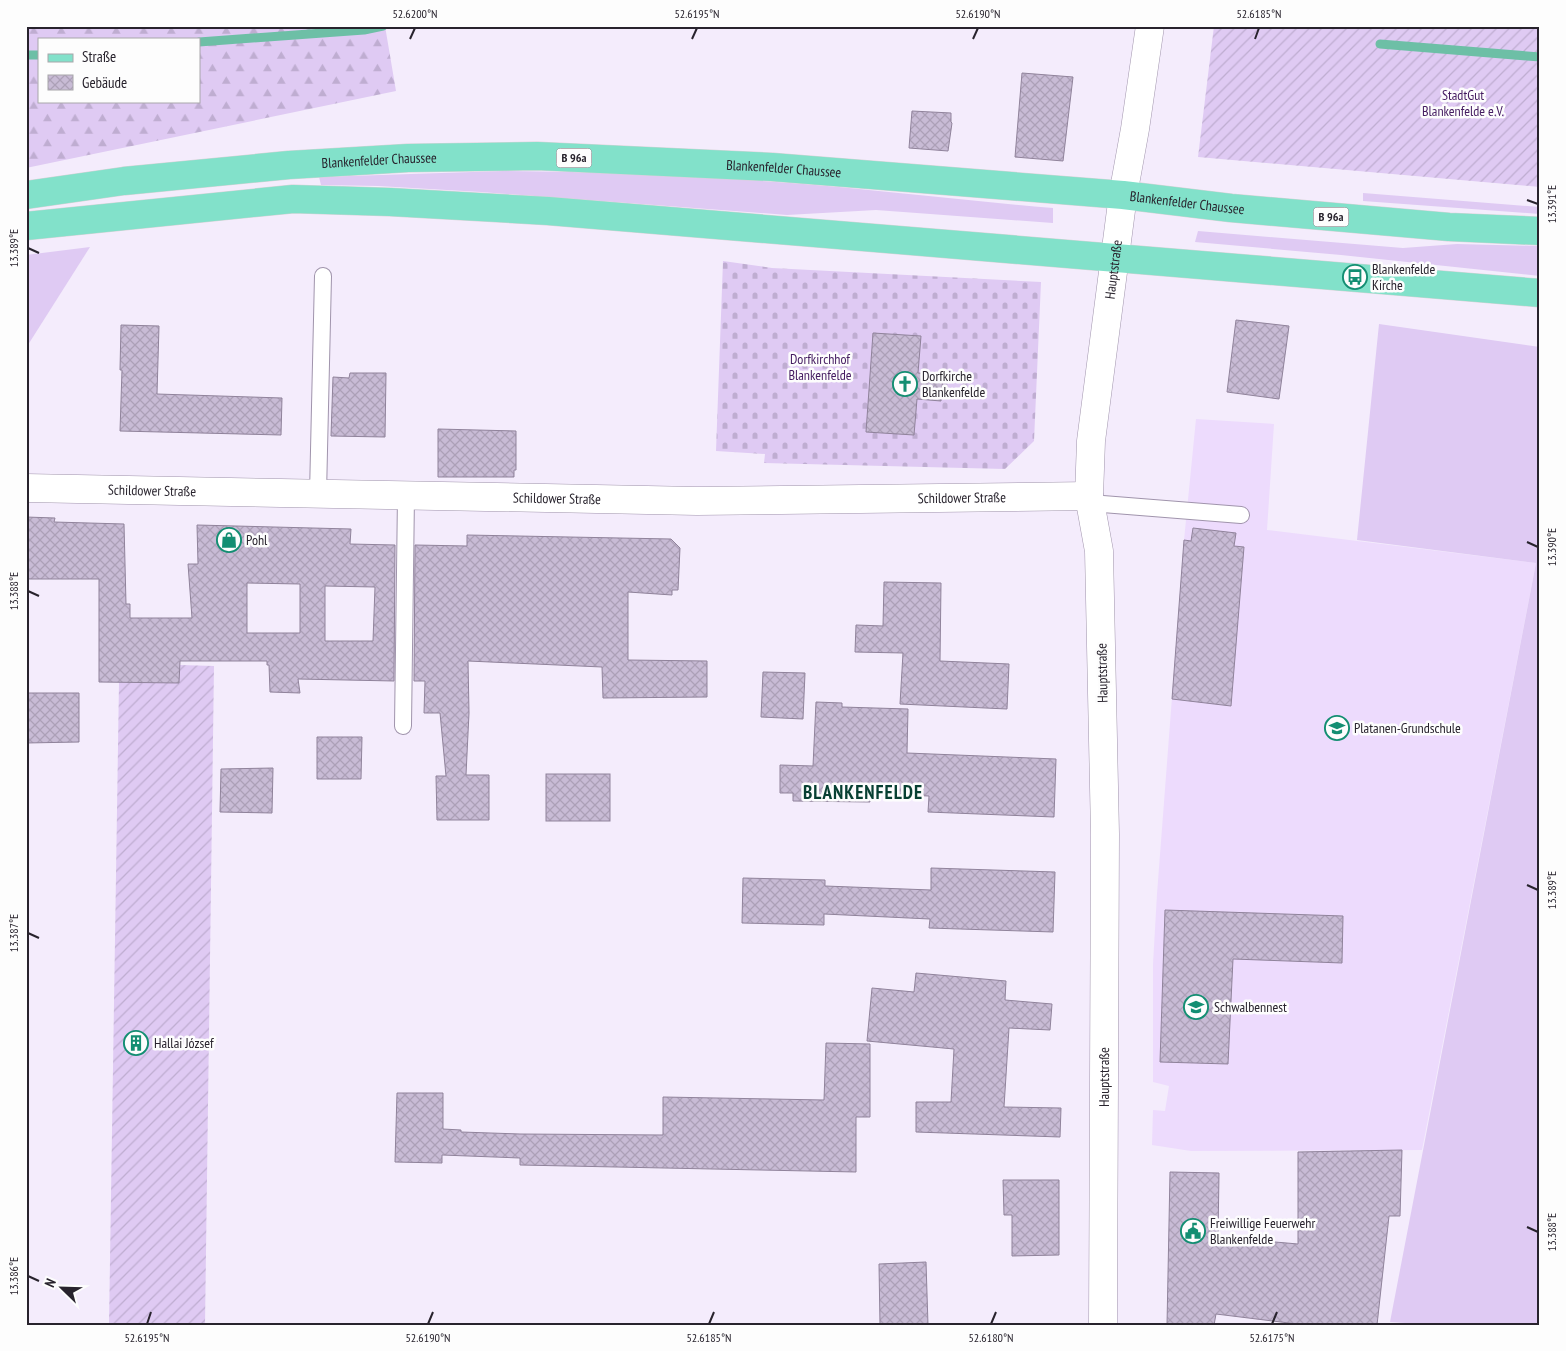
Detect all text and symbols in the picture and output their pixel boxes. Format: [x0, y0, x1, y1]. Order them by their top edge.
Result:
text: 52.6200°N [392, 6, 438, 21]
text: 52.6195°N [674, 6, 720, 21]
text: 52.6190°N [955, 6, 1001, 21]
text: 52.6185°N [1236, 6, 1282, 21]
legend [38, 38, 200, 102]
text: Straße [82, 47, 116, 66]
text: Gebäude [82, 73, 127, 92]
park label: StadtGut Blankenfelde e.V. [1422, 86, 1504, 120]
road number: B 96a [556, 148, 592, 168]
street label: Blankenfelder Chaussee [321, 149, 437, 172]
street label: Blankenfelder Chaussee [726, 156, 842, 182]
text: 13.391°E [1544, 185, 1559, 223]
street label: Blankenfelder Chaussee [1129, 187, 1245, 218]
road number: B 96a [1314, 208, 1348, 226]
text: 13.389°E [6, 229, 21, 267]
street label: Hauptstraße [1101, 238, 1126, 300]
place label: Blankenfelde Kirche [1372, 260, 1435, 294]
bus stop icon: Blankenfelde Kirche [1342, 264, 1368, 290]
park label: Dorfkirchhof Blankenfelde [788, 350, 852, 384]
place label: Dorfkirche Blankenfelde [922, 367, 985, 401]
church icon: Dorfkirche Blankenfelde [892, 371, 918, 397]
street label: Schildower Straße [108, 481, 196, 500]
street label: Schildower Straße [513, 488, 601, 508]
street label: Schildower Straße [918, 488, 1006, 507]
shop icon: Pohl [216, 527, 242, 553]
text: 13.390°E [1544, 528, 1559, 566]
place label: Pohl [246, 531, 268, 549]
text: 13.388°E [6, 572, 21, 610]
street label: Hauptstraße [1092, 643, 1112, 703]
school or university icon: Platanen-Grundschule [1324, 715, 1350, 741]
place label: Platanen-Grundschule [1354, 719, 1461, 737]
district label: BLANKENFELDE [803, 780, 923, 804]
text: 13.389°E [1544, 871, 1559, 909]
text: 13.387°E [6, 914, 21, 952]
school or university icon: Schwalbennest [1183, 994, 1209, 1020]
place label: Schwalbennest [1214, 998, 1287, 1016]
building icon: Hallai József [123, 1030, 149, 1056]
place label: Hallai József [154, 1034, 214, 1052]
street label: Hauptstraße [1095, 1047, 1113, 1107]
text: 13.388°E [1544, 1213, 1559, 1251]
place label: Freiwillige Feuerwehr Blankenfelde [1210, 1214, 1315, 1248]
public building icon: Freiwillige Feuerwehr Blankenfelde [1180, 1218, 1206, 1244]
text: 13.386°E [6, 1257, 21, 1295]
north arrow [38, 1264, 88, 1314]
text: N [40, 1276, 60, 1290]
text: 52.6195°N [124, 1330, 170, 1345]
text: 52.6190°N [405, 1330, 451, 1345]
text: 52.6185°N [686, 1330, 732, 1345]
text: 52.6180°N [968, 1330, 1014, 1345]
text: 52.6175°N [1249, 1330, 1295, 1345]

